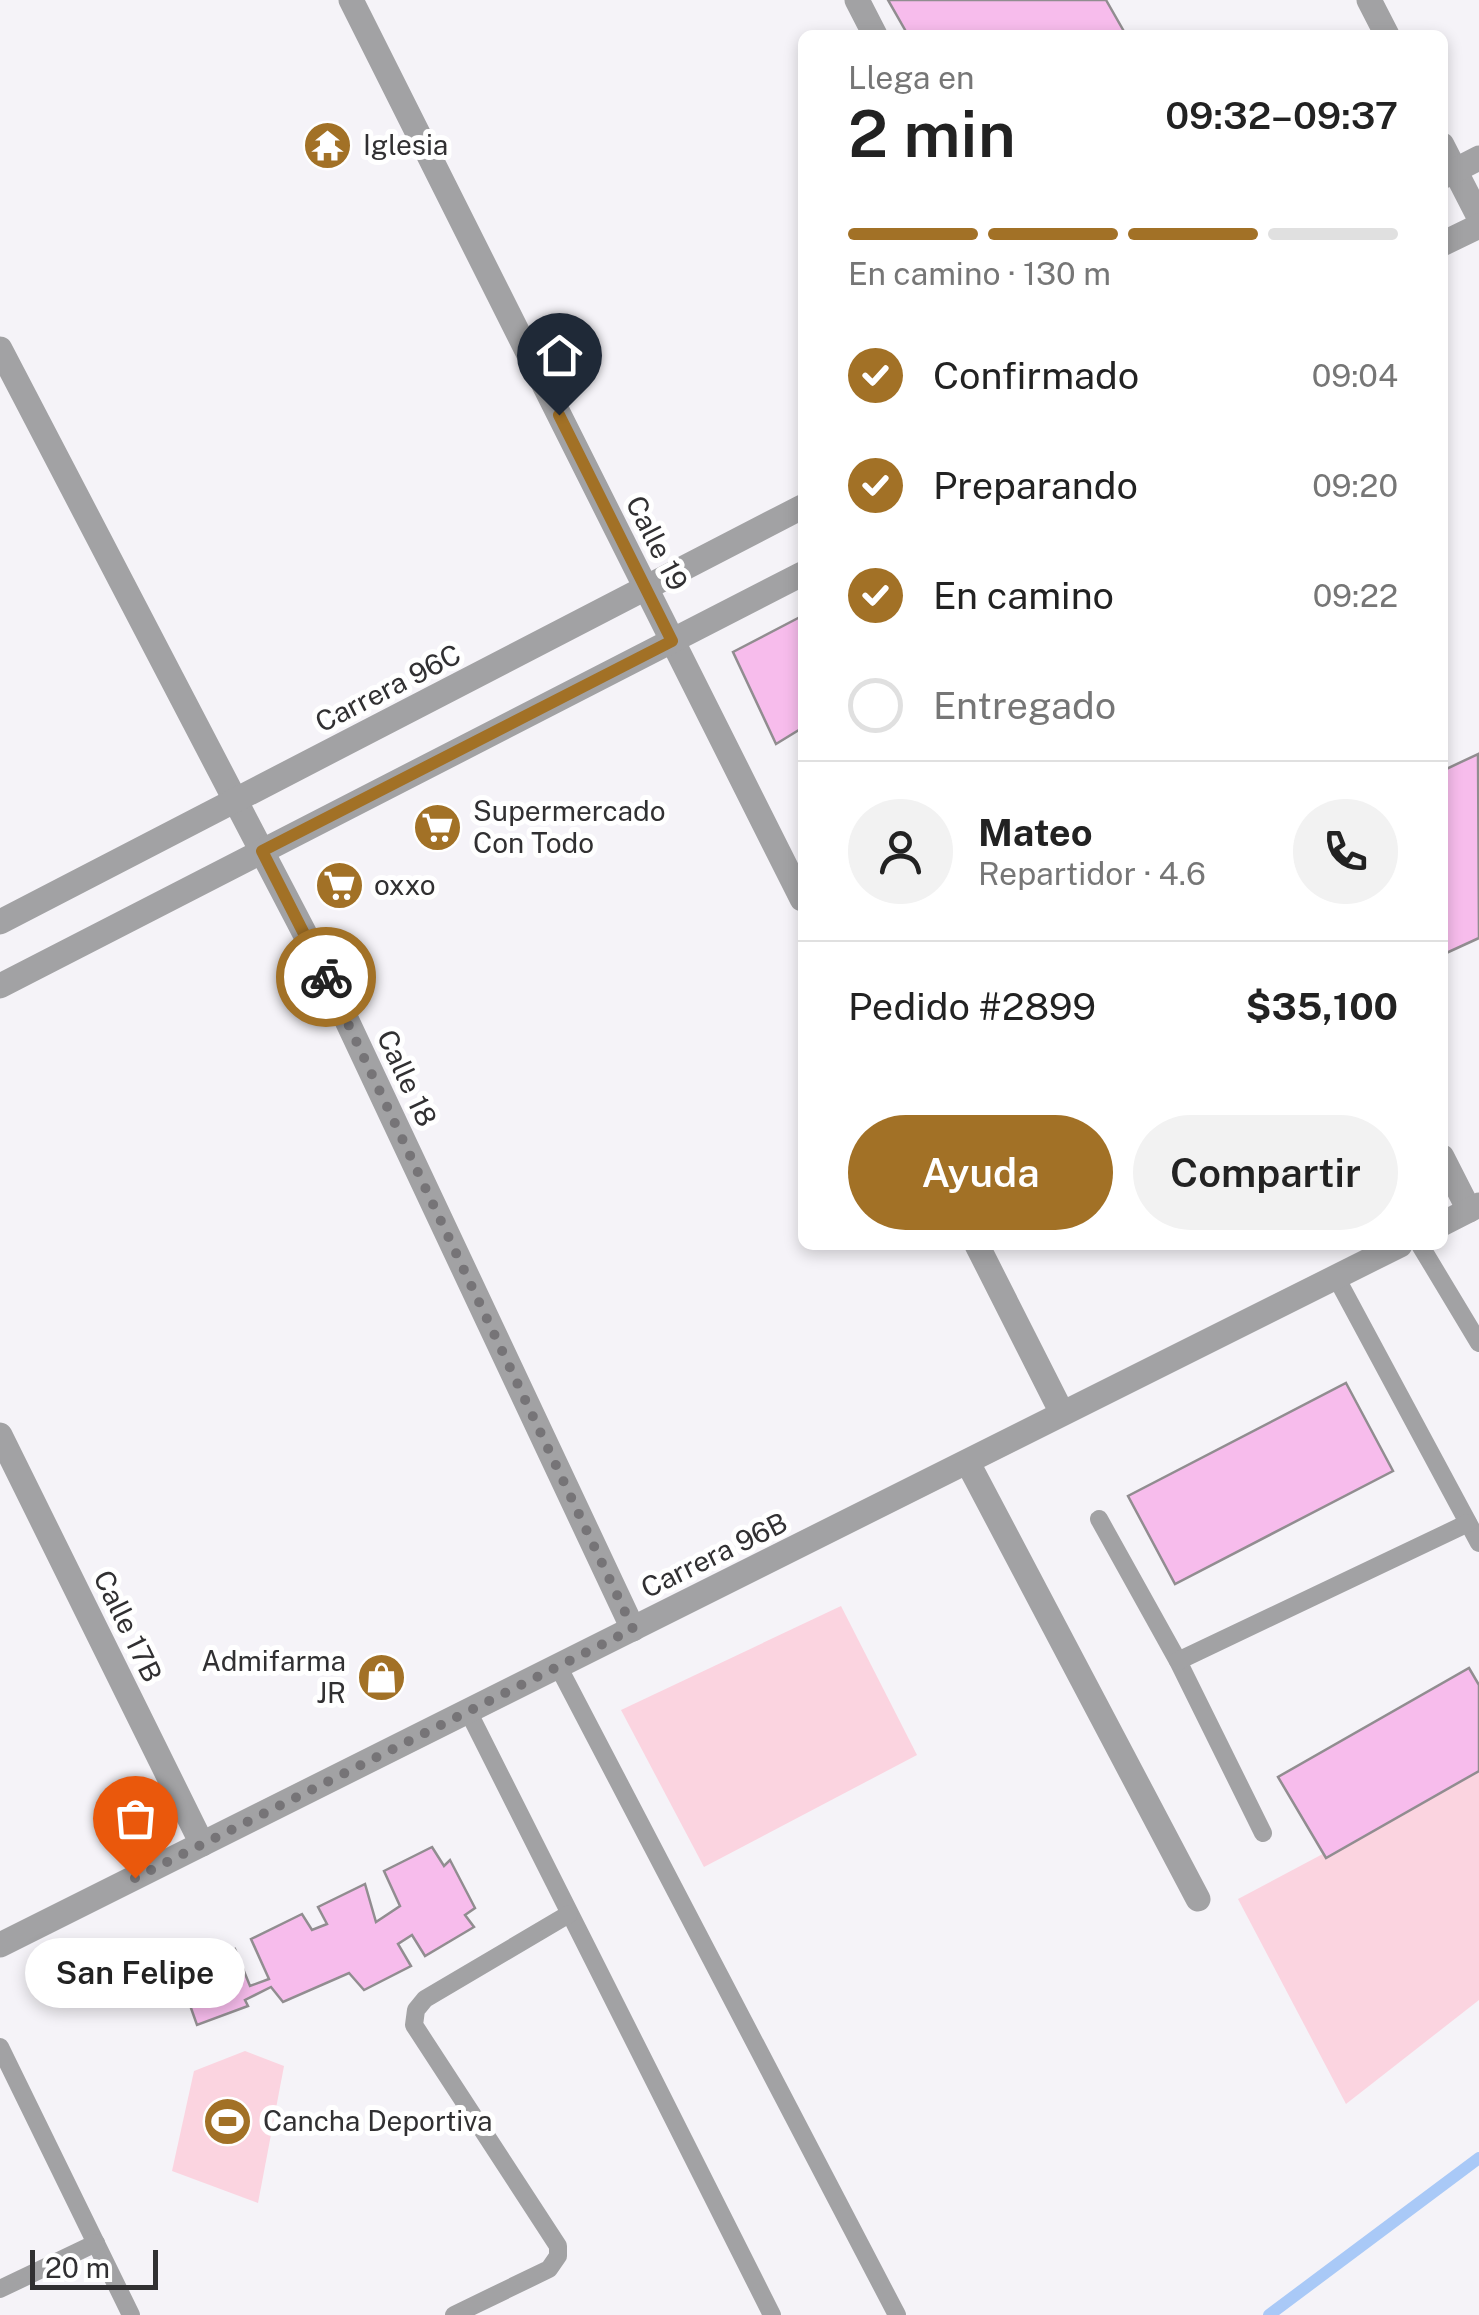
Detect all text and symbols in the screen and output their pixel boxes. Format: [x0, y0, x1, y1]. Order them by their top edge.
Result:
text: Llega en [848, 59, 974, 96]
text: 09:32–09:37 [1165, 93, 1398, 138]
text: 2 min [848, 95, 1016, 172]
temple icon: Iglesia [302, 119, 354, 171]
place label: Iglesia [363, 128, 448, 161]
text: En camino · 130 m [848, 255, 1111, 292]
pin [517, 313, 602, 416]
icon: home [532, 328, 587, 383]
icon: check [848, 348, 903, 403]
text: Confirmado [933, 353, 1139, 398]
text: 09:04 [1312, 357, 1398, 394]
icon: check [848, 458, 903, 513]
text: Preparando [933, 463, 1138, 508]
text: 09:20 [1312, 467, 1398, 504]
street label: Calle 19 [620, 490, 695, 596]
icon: check [848, 568, 903, 623]
text: En camino [933, 573, 1114, 618]
text: 09:22 [1313, 577, 1398, 614]
street label: Carrera 96C [310, 637, 466, 738]
text: Entregado [933, 683, 1116, 728]
place label: Supermercado Con Todo [473, 794, 666, 859]
button: person [848, 799, 953, 904]
button: phone [1293, 799, 1398, 904]
supermarket icon: Supermercado Con Todo [412, 801, 464, 853]
text: Mateo [978, 810, 1093, 855]
text: Repartidor · 4.6 [978, 855, 1206, 892]
supermarket icon: oxxo [313, 859, 365, 911]
place label: oxxo [374, 868, 436, 901]
courier [276, 927, 376, 1027]
icon: bike [299, 950, 354, 1005]
text: Pedido #2899 [848, 984, 1096, 1029]
text: $35,100 [1246, 984, 1398, 1029]
street label: Calle 18 [371, 1024, 444, 1131]
button: Ayuda [848, 1115, 1113, 1230]
button: Compartir [1133, 1115, 1398, 1230]
street label: Carrera 96B [635, 1505, 792, 1604]
street label: Calle 17B [87, 1565, 170, 1687]
place label: Admifarma JR [201, 1644, 346, 1709]
shop icon: Admifarma JR [355, 1651, 407, 1703]
pin [93, 1776, 178, 1879]
icon: bag [108, 1791, 163, 1846]
callout: San Felipe [25, 1938, 245, 2008]
text: San Felipe [56, 1954, 214, 1991]
sports icon: Cancha Deportiva [202, 2095, 254, 2147]
place label: Cancha Deportiva [263, 2104, 493, 2137]
scale bar [30, 2245, 158, 2290]
text: 20 m [45, 2251, 110, 2284]

